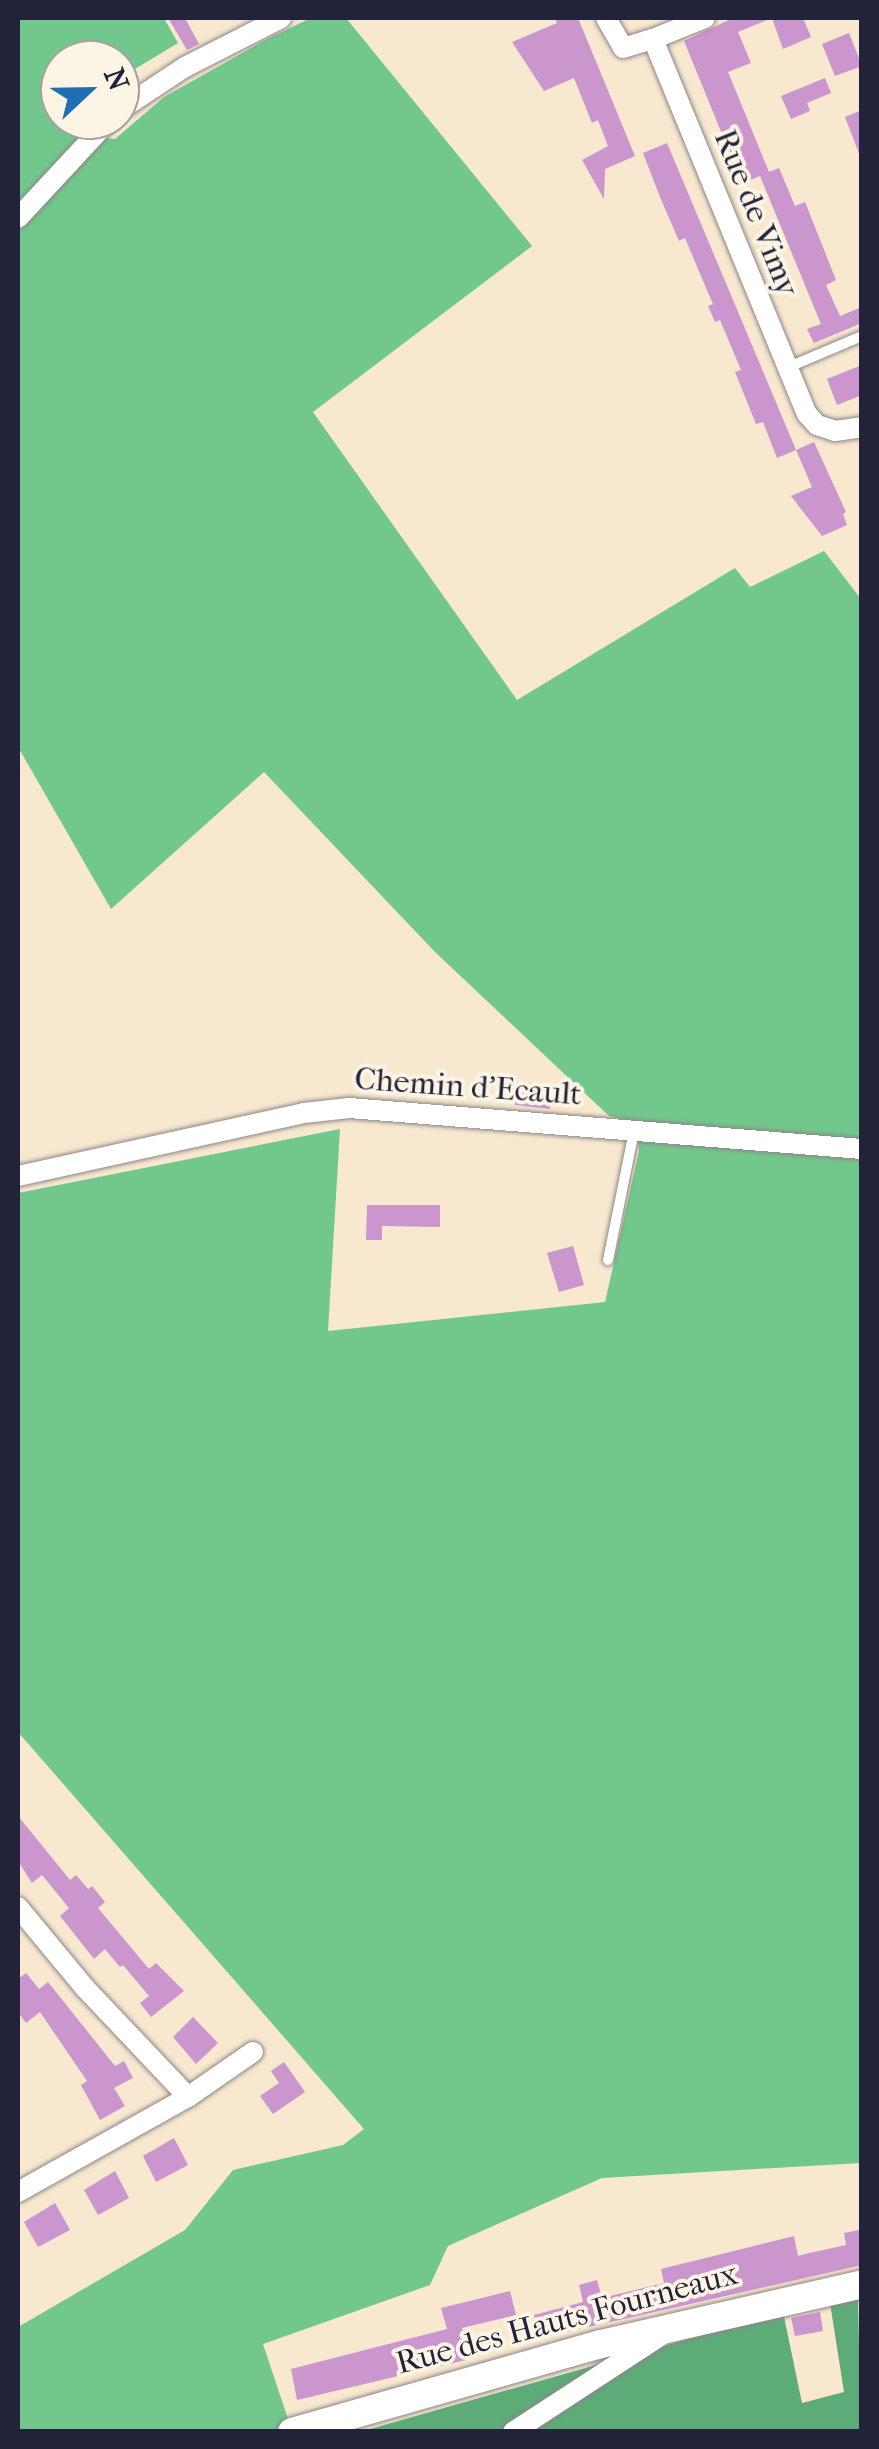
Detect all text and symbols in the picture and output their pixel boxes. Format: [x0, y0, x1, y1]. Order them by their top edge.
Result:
north arrow [40, 40, 140, 140]
text: N [97, 63, 136, 95]
street label: Rue de Vimy [705, 124, 807, 302]
street label: Chemin d'Ecault [353, 1060, 583, 1114]
street label: Rue des Hauts Fourneaux [392, 2255, 742, 2383]

